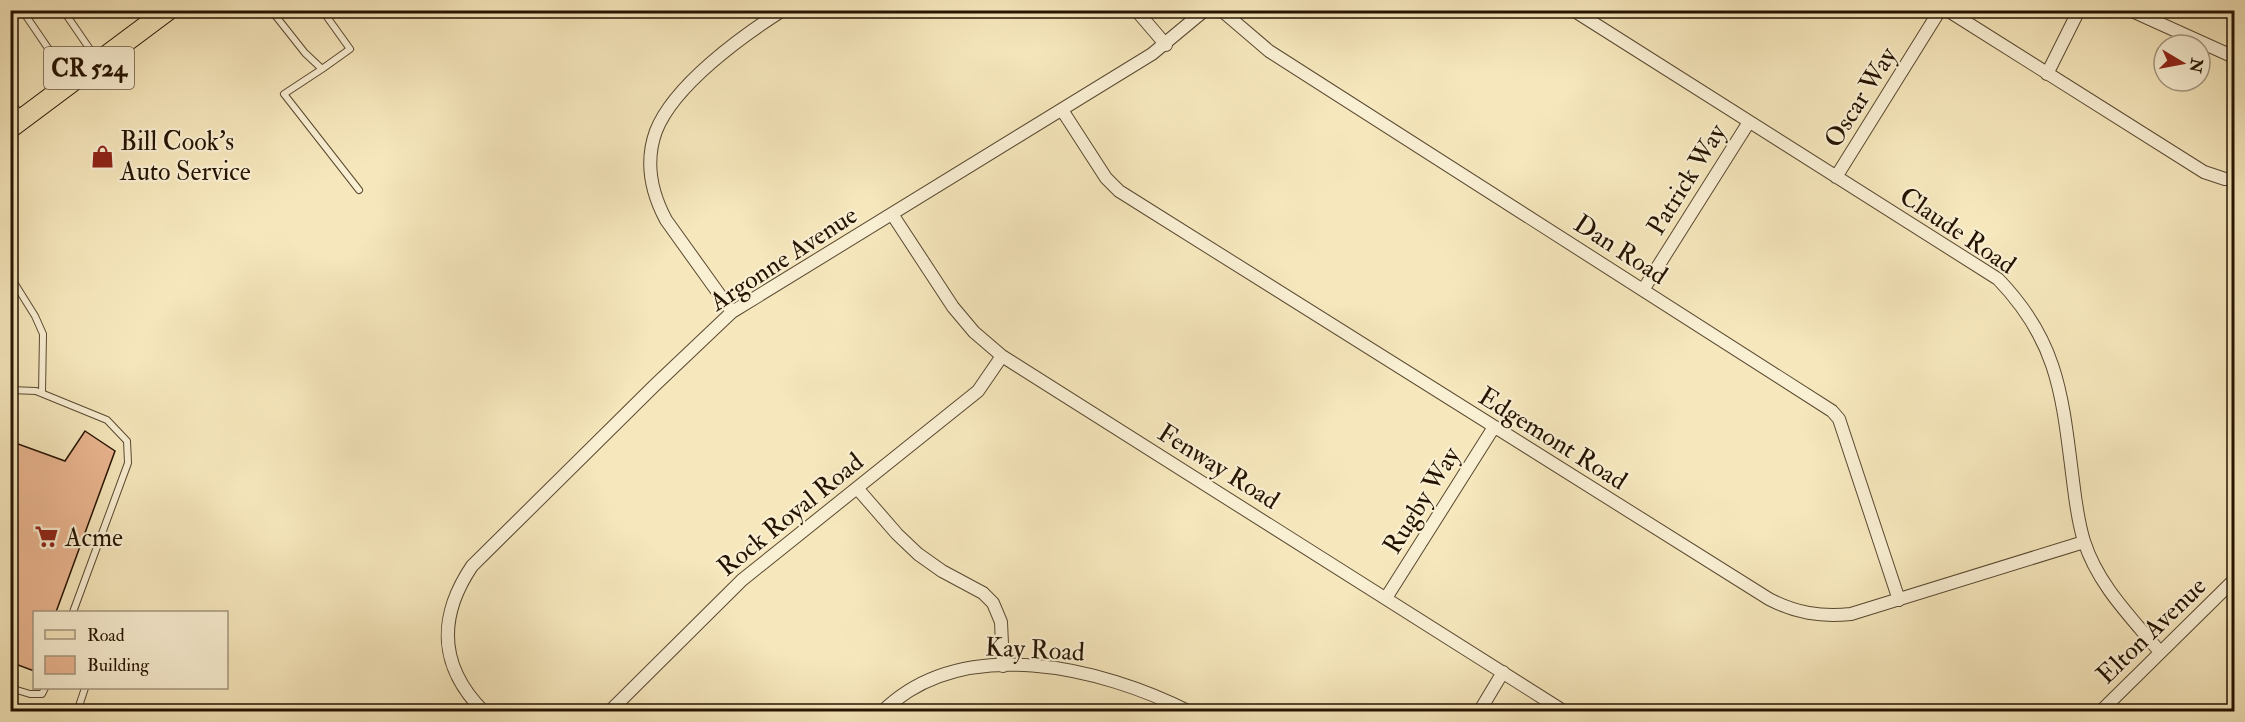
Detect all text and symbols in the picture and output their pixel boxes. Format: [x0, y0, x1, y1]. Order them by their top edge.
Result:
north arrow [2152, 33, 2212, 93]
street label: Oscar Way [1817, 41, 1905, 154]
road number: CR 524 [44, 47, 134, 89]
text: N [2185, 56, 2207, 75]
street label: Patrick Way [1640, 118, 1734, 241]
place label: Bill Cook's Auto Service [119, 126, 251, 188]
shop icon: Bill Cook's Auto Service [89, 143, 115, 169]
street label: Claude Road [1893, 180, 2022, 281]
street label: Argonne Avenue [703, 199, 864, 319]
street label: Dan Road [1568, 208, 1673, 292]
street label: Edgemont Road [1472, 380, 1633, 497]
street label: Fenway Road [1152, 417, 1285, 517]
street label: Rugby Way [1376, 441, 1468, 560]
street label: Rock Royal Road [711, 446, 870, 583]
place label: Acme [64, 522, 123, 554]
supermarket icon: Acme [34, 524, 60, 550]
street label: Elton Avenue [2090, 570, 2213, 691]
legend [33, 611, 228, 689]
text: Road [87, 624, 125, 647]
street label: Kay Road [984, 631, 1086, 669]
text: Building [87, 654, 150, 677]

